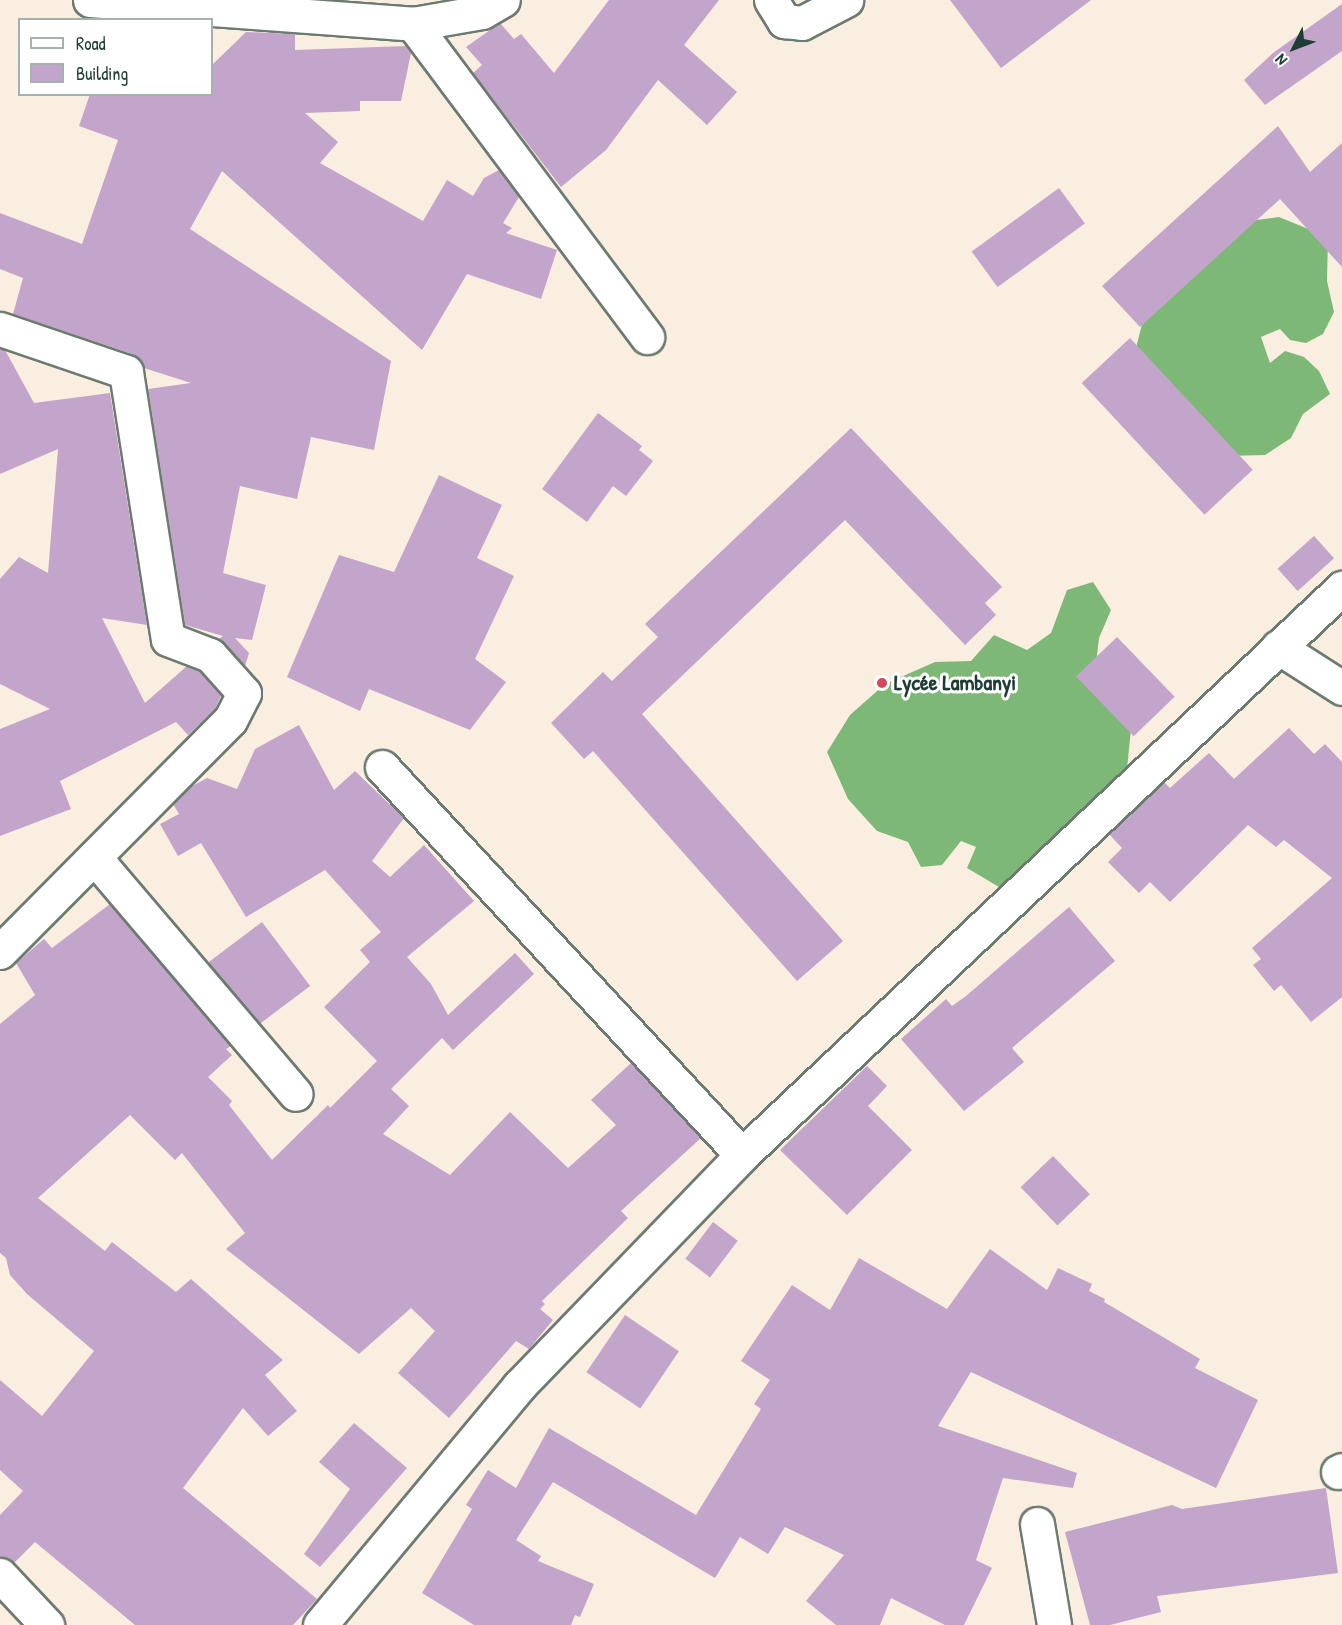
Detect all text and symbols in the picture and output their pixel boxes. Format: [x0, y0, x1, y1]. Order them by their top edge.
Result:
legend [18, 18, 213, 96]
north arrow [1264, 18, 1324, 78]
text: Road [76, 31, 106, 56]
text: N [1270, 50, 1292, 71]
text: Building [76, 61, 128, 86]
place label: Lycée Lambanyi [894, 670, 1016, 696]
marker: Lycée Lambanyi [875, 676, 889, 690]

